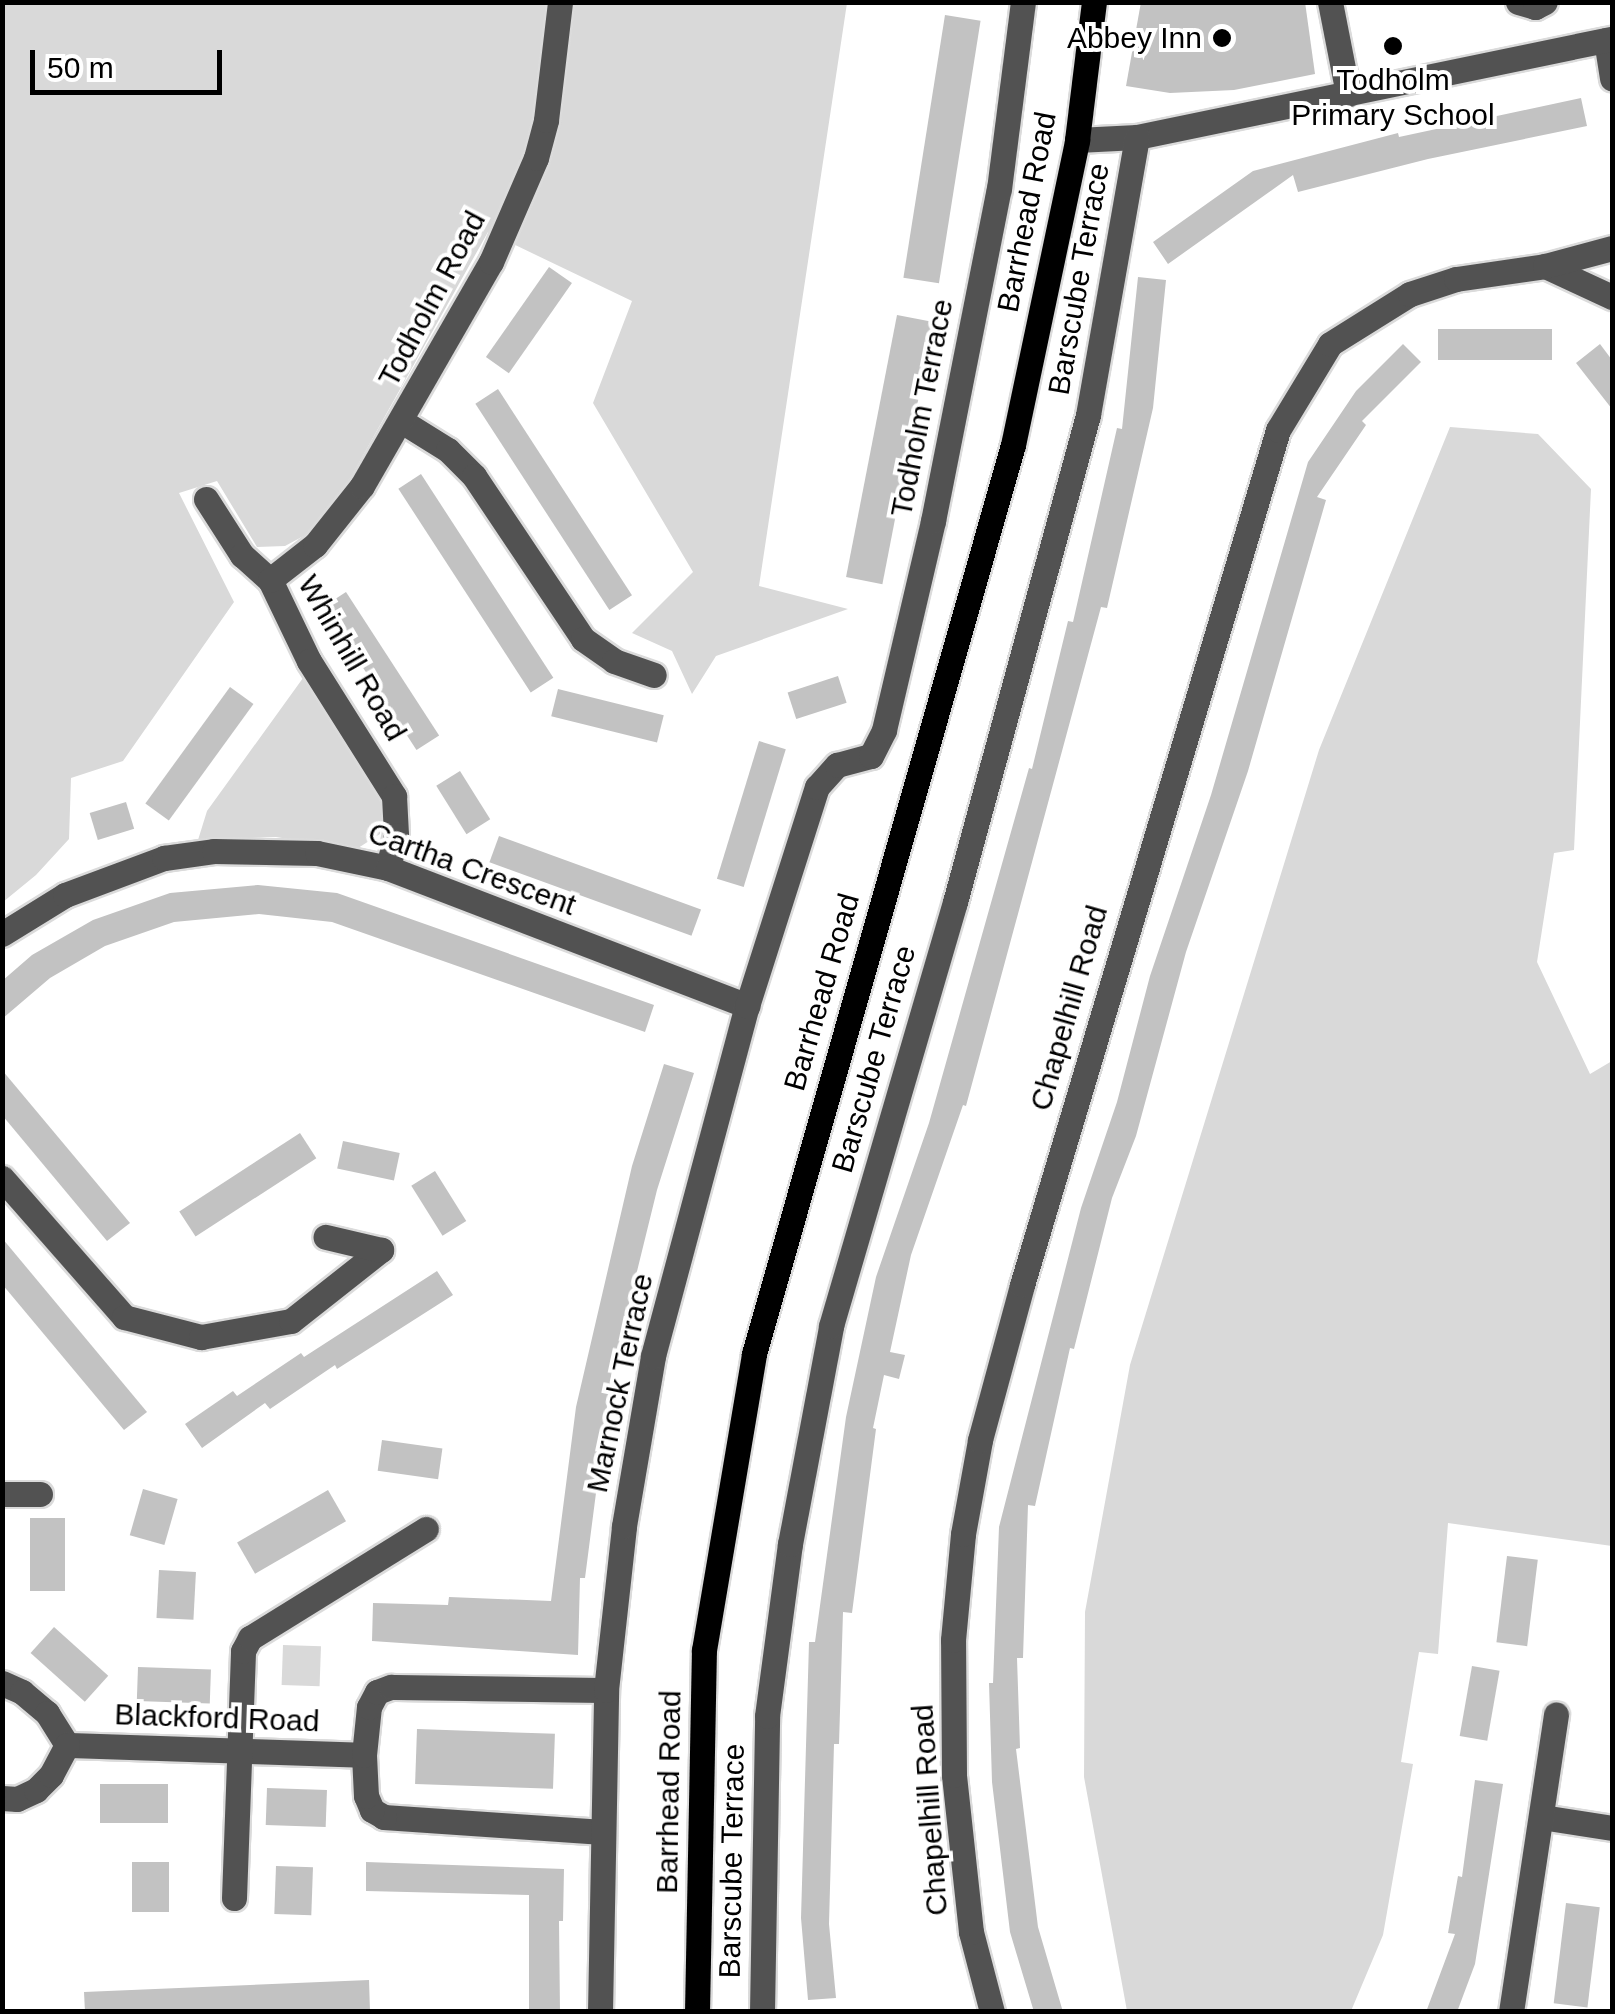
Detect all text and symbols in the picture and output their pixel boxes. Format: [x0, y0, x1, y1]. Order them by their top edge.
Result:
place label: Abbey Inn [1067, 20, 1202, 56]
marker: Abbey Inn [1211, 27, 1233, 49]
scale bar [35, 30, 228, 92]
marker: Todholm Primary School [1382, 35, 1404, 57]
text: 50 m [47, 51, 114, 84]
place label: Todholm Primary School [1291, 62, 1495, 132]
street label: Barrhead Road [990, 109, 1064, 315]
street label: Barscube Terrace [1041, 160, 1117, 398]
street label: Todholm Road [371, 205, 493, 393]
street label: Todholm Terrace [883, 296, 961, 520]
street label: Whinhill Road [290, 569, 414, 747]
street label: Cartha Crescent [363, 815, 581, 923]
street label: Barrhead Road [777, 889, 867, 1095]
street label: Chapelhill Road [1023, 901, 1115, 1115]
street label: Barscube Terrace [824, 941, 924, 1177]
street label: Marnock Terrace [579, 1270, 661, 1496]
street label: Barrhead Road [649, 1690, 689, 1894]
street label: Blackford Road [114, 1696, 320, 1740]
street label: Chapelhill Road [905, 1703, 955, 1917]
street label: Barscube Terrace [712, 1743, 752, 1979]

